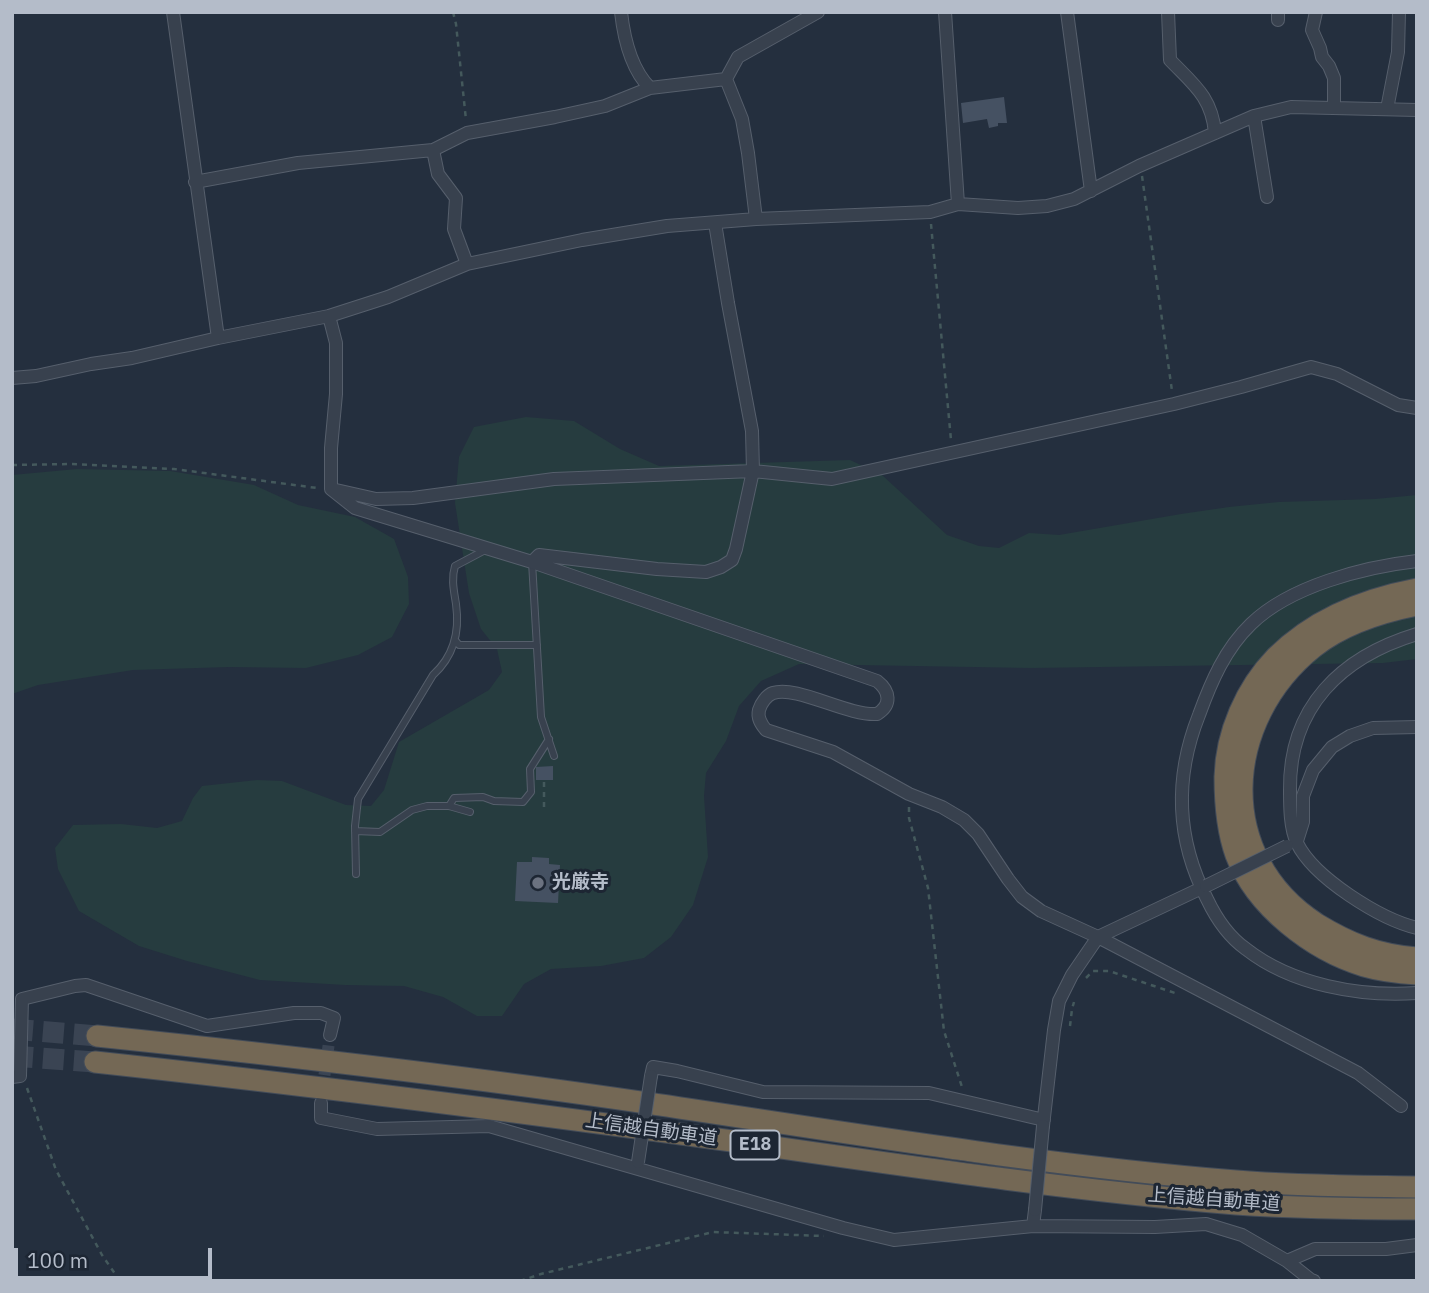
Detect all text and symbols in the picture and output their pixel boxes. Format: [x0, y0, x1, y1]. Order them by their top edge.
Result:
place label: 光厳寺 [552, 872, 609, 894]
marker: 光厳寺 [530, 875, 546, 891]
street label: 上信越自動車道 [584, 1109, 718, 1151]
road number: E18 [730, 1130, 780, 1160]
street label: 上信越自動車道 [1147, 1184, 1281, 1216]
scale bar [18, 1234, 215, 1278]
text: 100 m [27, 1246, 88, 1274]

